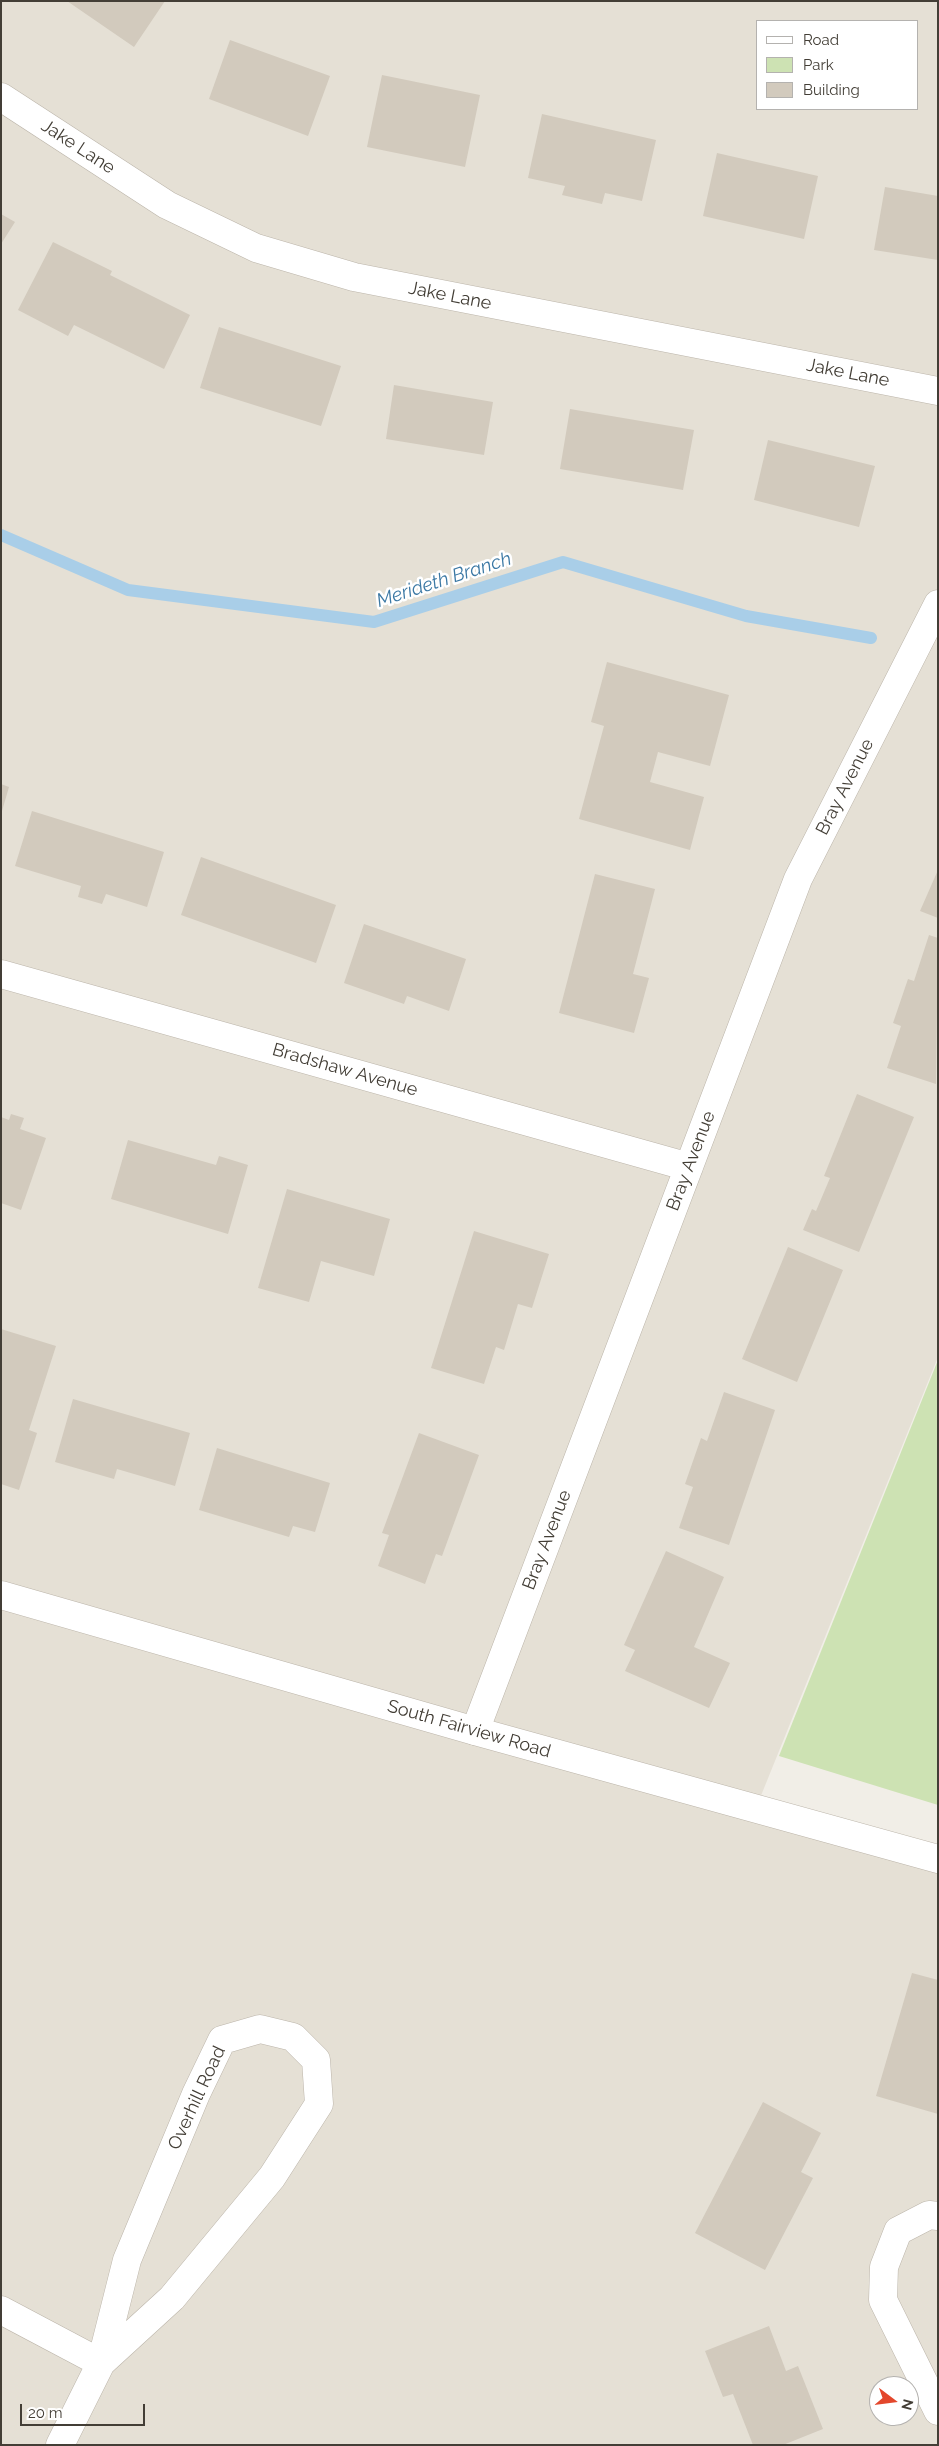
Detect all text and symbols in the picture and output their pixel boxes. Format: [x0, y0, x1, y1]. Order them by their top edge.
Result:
legend [756, 20, 919, 110]
text: Road [803, 31, 839, 49]
text: Park [803, 56, 834, 74]
text: Building [803, 81, 860, 99]
street label: Jake Lane [37, 115, 119, 179]
street label: Jake Lane [407, 277, 493, 315]
street label: Jake Lane [805, 354, 891, 392]
water label: Merideth Branch [374, 547, 514, 613]
street label: Bray Avenue [811, 735, 879, 839]
street label: Bradshaw Avenue [270, 1039, 420, 1101]
street label: Bray Avenue [662, 1108, 720, 1214]
street label: Bray Avenue [518, 1487, 576, 1593]
street label: South Fairview Road [385, 1695, 553, 1763]
street label: Overhill Road [164, 2043, 230, 2153]
north arrow [869, 2376, 919, 2426]
scale bar [22, 2394, 148, 2426]
text: N [898, 2397, 917, 2412]
text: 20 m [28, 2404, 63, 2422]

